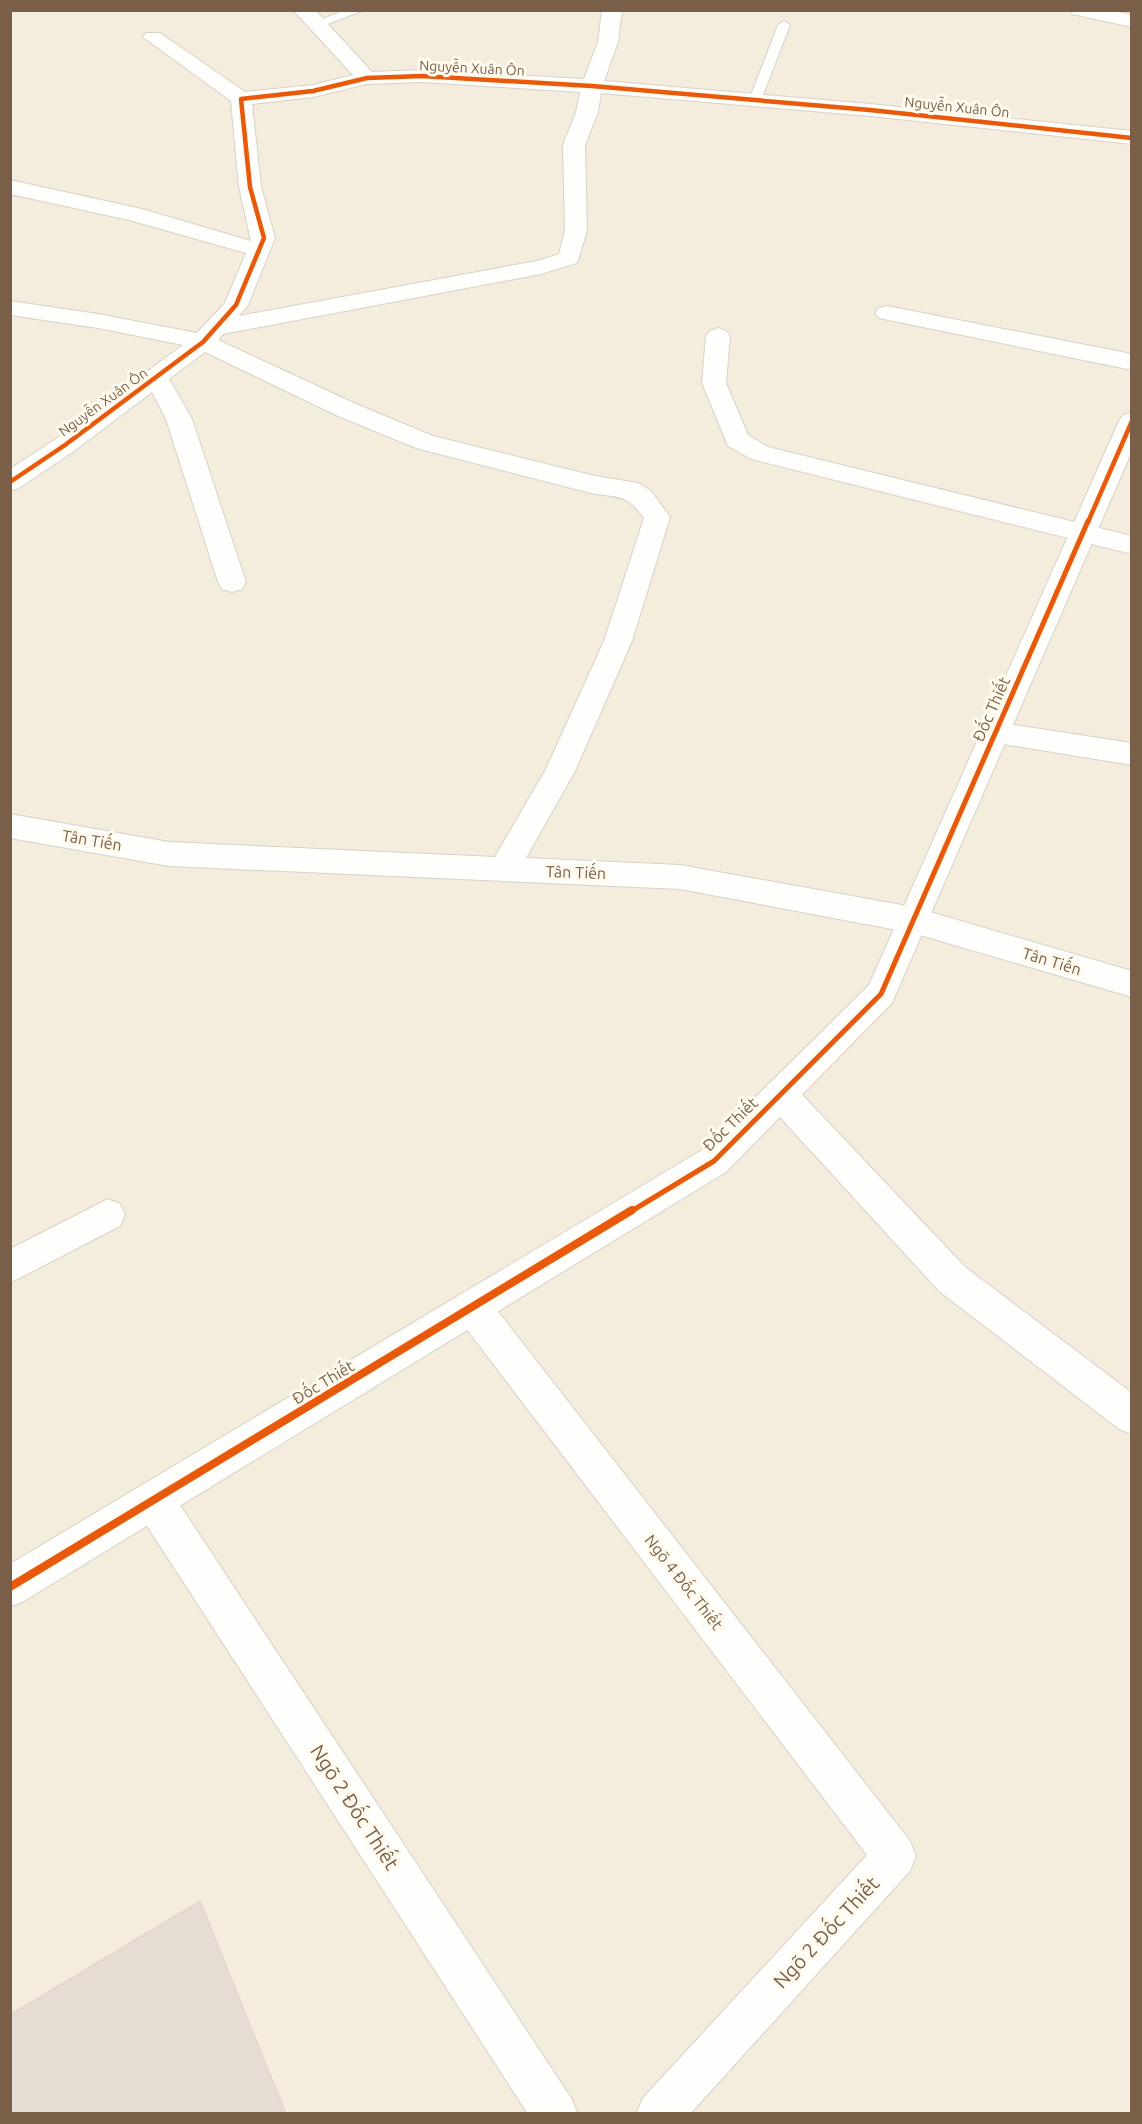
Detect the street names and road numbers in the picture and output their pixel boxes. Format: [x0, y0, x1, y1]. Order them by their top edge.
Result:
street label: Nguyễn Xuân Ôn [419, 55, 525, 79]
street label: Nguyễn Xuân Ôn [904, 91, 1011, 120]
street label: Nguyễn Xuân Ôn [54, 363, 150, 439]
street label: Đốc Thiết [966, 672, 1014, 744]
street label: Tân Tiến [61, 823, 124, 854]
street label: Tân Tiến [546, 859, 607, 882]
street label: Tân Tiến [1020, 941, 1084, 978]
street label: Đốc Thiết [697, 1091, 762, 1154]
street label: Đốc Thiết [287, 1354, 358, 1407]
street label: Ngõ 4 Đốc Thiết [641, 1529, 729, 1634]
street label: Ngõ 2 Đốc Thiết [306, 1739, 406, 1874]
street label: Ngõ 2 Đốc Thiết [766, 1869, 884, 1993]

